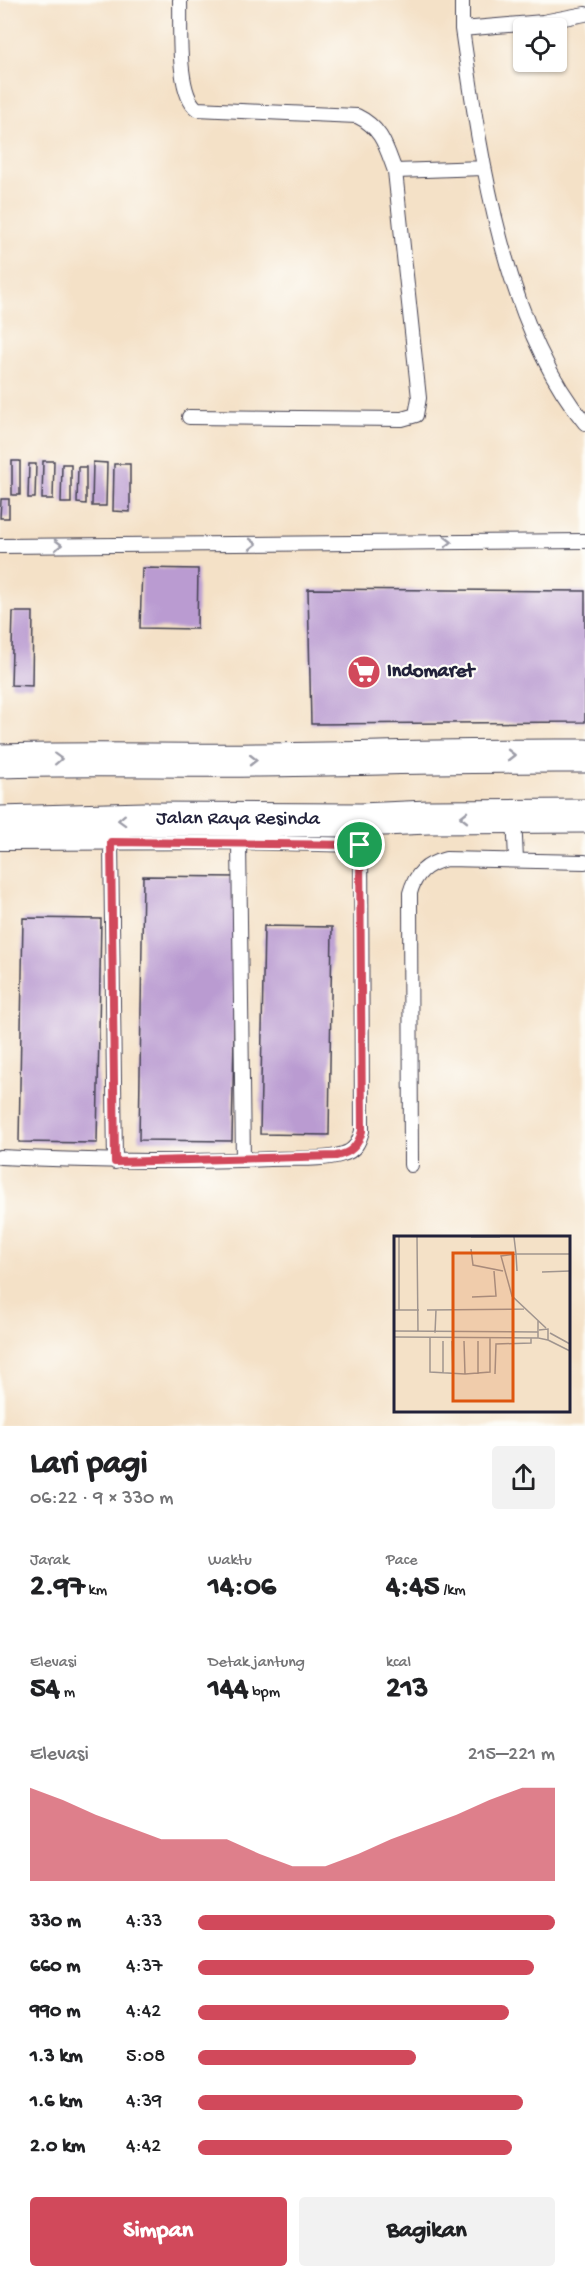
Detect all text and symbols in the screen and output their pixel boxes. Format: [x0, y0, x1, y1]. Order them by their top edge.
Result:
map controls [513, 18, 567, 72]
button: locate [513, 18, 567, 72]
one-way arrow [444, 536, 453, 548]
one-way arrow [249, 538, 258, 550]
one-way arrow [54, 539, 63, 552]
supermarket icon: Indomaret [346, 654, 382, 690]
place label: Indomaret [387, 661, 476, 684]
one-way arrow [507, 749, 516, 761]
one-way arrow [54, 753, 63, 765]
one-way arrow [249, 754, 258, 766]
street label: Jalan Raya Resinda [156, 808, 321, 831]
one-way arrow [459, 811, 468, 823]
one-way arrow [117, 814, 126, 826]
pin [334, 819, 385, 870]
icon: arrive [343, 828, 376, 861]
inset map [394, 1236, 570, 1411]
text: Lari pagi [30, 1446, 148, 1484]
button: share [492, 1446, 555, 1509]
text: 06:22 · 9 × 330 m [30, 1488, 173, 1511]
text: Jarak [30, 1552, 69, 1571]
text: Waktu [208, 1552, 252, 1571]
text: Pace [386, 1552, 417, 1571]
text: 2.97 [30, 1571, 85, 1606]
text: 14:06 [208, 1571, 276, 1606]
text: 4:45 [386, 1571, 440, 1606]
text: km [85, 1582, 107, 1601]
text: /km [440, 1582, 466, 1601]
text: Elevasi [30, 1654, 77, 1673]
text: Detak jantung [208, 1654, 305, 1673]
text: kcal [386, 1654, 411, 1673]
text: 54 [30, 1673, 60, 1708]
text: 144 [208, 1673, 249, 1708]
text: 213 [386, 1673, 428, 1708]
text: m [60, 1684, 75, 1703]
text: bpm [249, 1684, 280, 1703]
text: Elevasi [30, 1744, 89, 1767]
text: 215–221 m [468, 1744, 555, 1767]
text: 330 m [30, 1911, 81, 1934]
text: 4:33 [126, 1911, 163, 1934]
text: 660 m [30, 1956, 81, 1979]
text: 4:37 [126, 1956, 163, 1979]
text: 990 m [30, 2001, 80, 2024]
text: 4:42 [126, 2001, 161, 2024]
text: 1.3 km [30, 2046, 83, 2069]
text: 5:08 [126, 2046, 165, 2069]
text: 1.6 km [30, 2091, 82, 2114]
text: 4:39 [126, 2091, 162, 2114]
text: 2.0 km [30, 2136, 85, 2159]
text: 4:42 [126, 2136, 161, 2159]
button: Simpan [30, 2197, 287, 2266]
button: Bagikan [299, 2197, 555, 2266]

